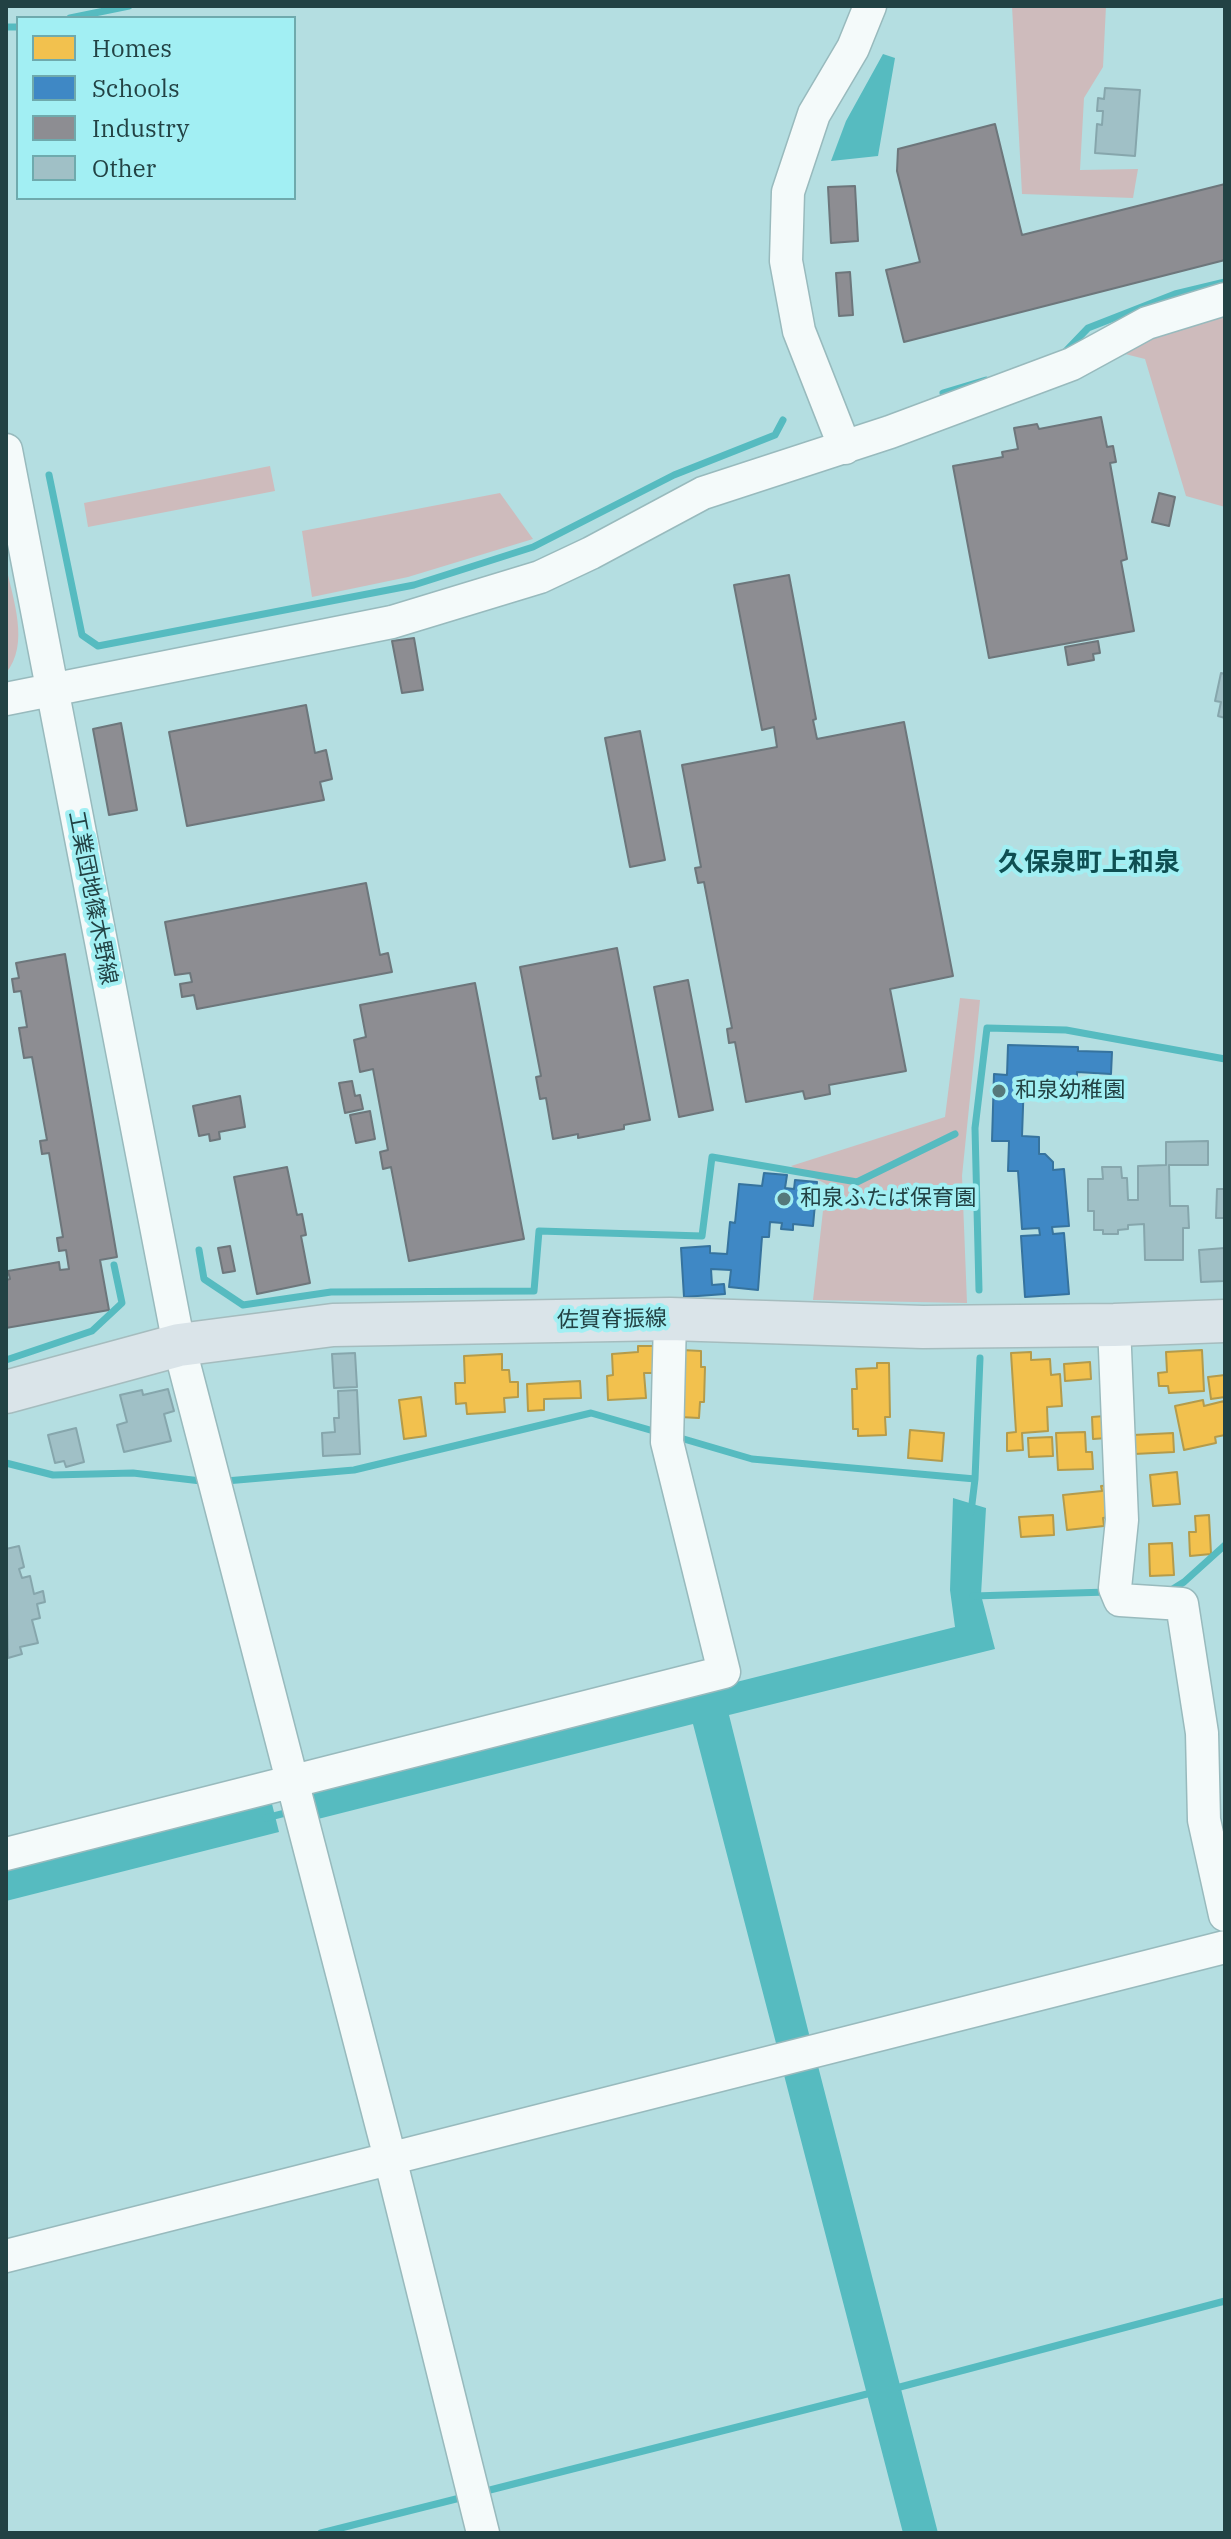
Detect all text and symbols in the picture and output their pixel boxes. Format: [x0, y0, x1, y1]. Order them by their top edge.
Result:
legend [16, 16, 296, 200]
text: Homes [92, 32, 172, 64]
text: Schools [92, 72, 180, 104]
text: Industry [92, 112, 189, 144]
text: Other [92, 152, 156, 184]
street label: 工業団地篠木野線 [62, 809, 122, 987]
district label: 久保泉町上和泉 [998, 847, 1180, 879]
place label: 和泉幼稚園 [1015, 1078, 1125, 1104]
marker: 和泉幼稚園 [990, 1082, 1008, 1100]
place label: 和泉ふたば保育園 [800, 1186, 976, 1212]
marker: 和泉ふたば保育園 [775, 1190, 793, 1208]
street label: 佐賀脊振線 [557, 1306, 667, 1334]

